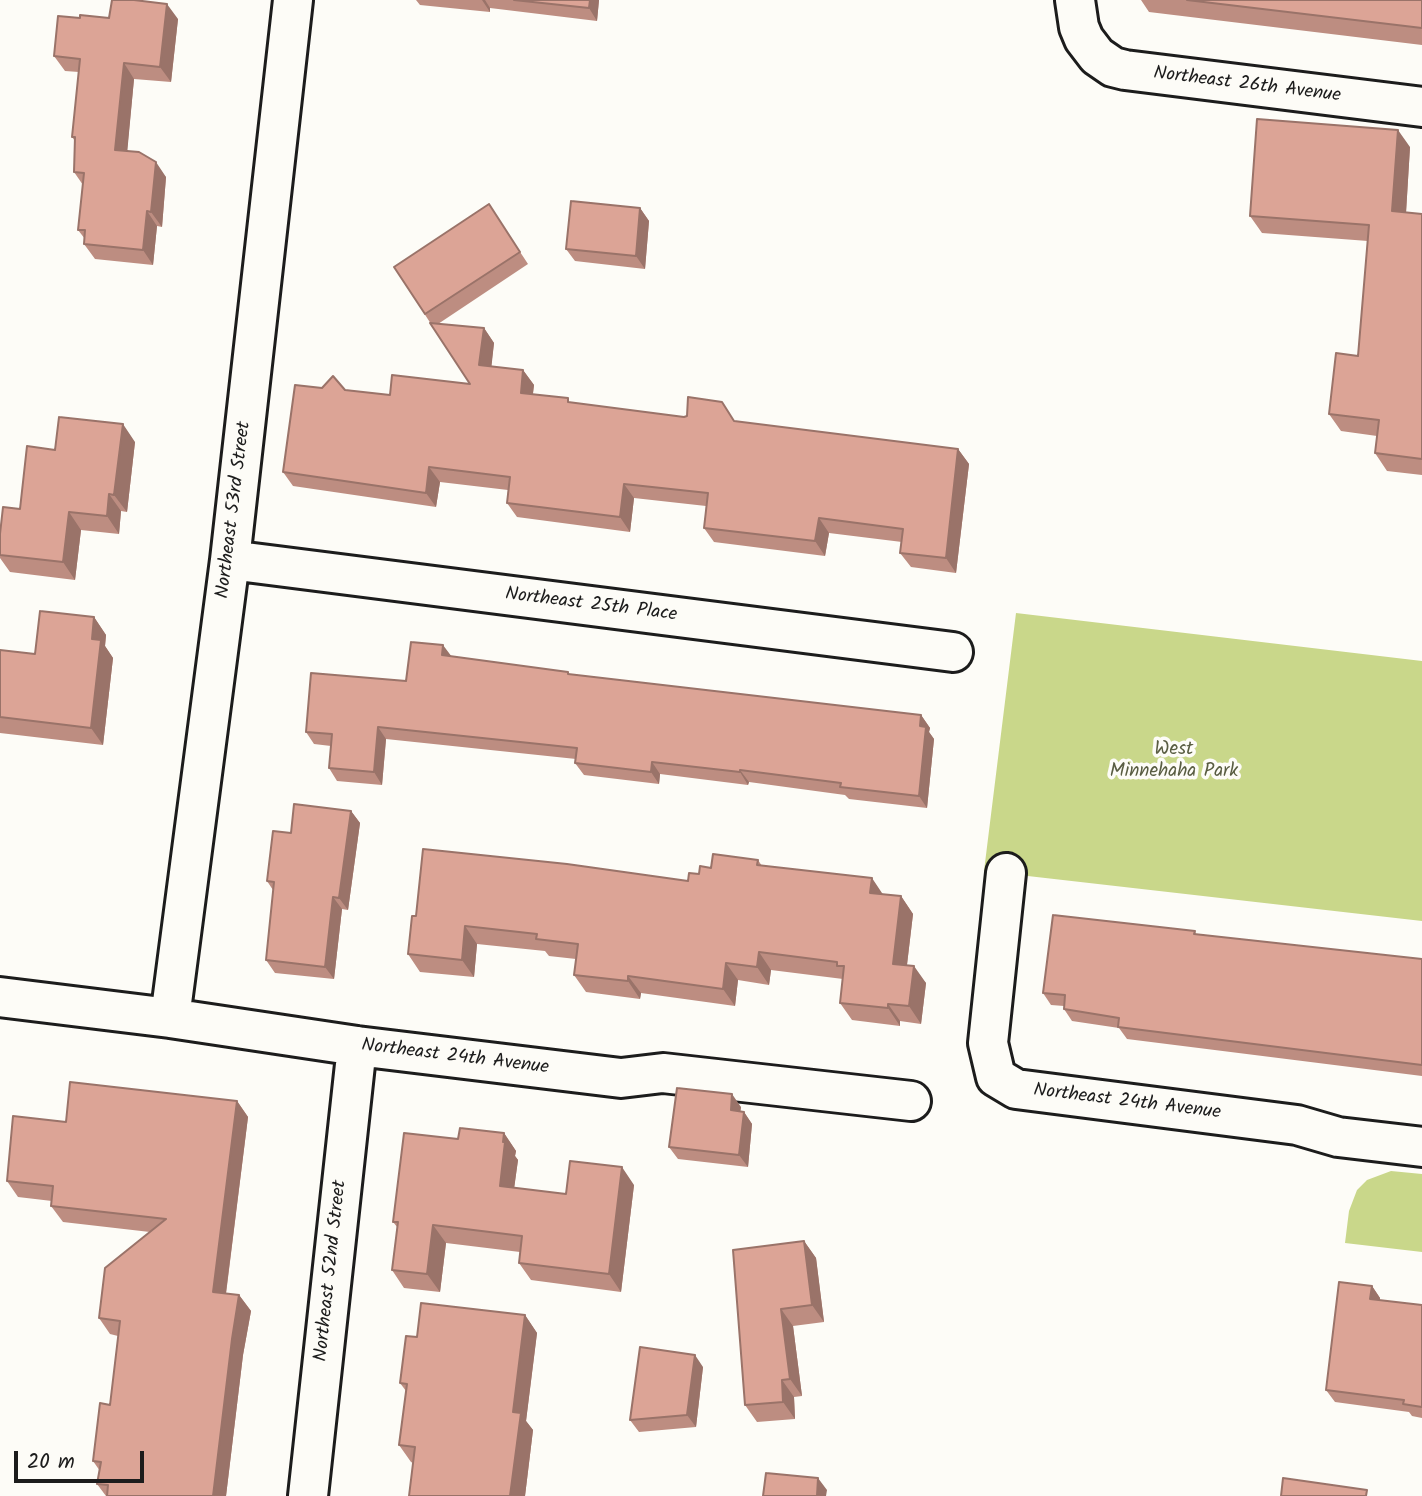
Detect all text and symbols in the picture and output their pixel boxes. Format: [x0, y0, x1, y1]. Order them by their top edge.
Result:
street label: Northeast 26th Avenue [1152, 63, 1342, 109]
street label: Northeast 53rd Street [213, 420, 257, 600]
street label: Northeast 25th Place [504, 584, 678, 628]
park label: West Minnehaha Park [1110, 740, 1238, 784]
street label: Northeast 24th Avenue [360, 1035, 550, 1081]
street label: Northeast 24th Avenue [1032, 1080, 1222, 1126]
street label: Northeast 52nd Street [311, 1179, 353, 1363]
scale bar [18, 1436, 147, 1480]
text: 20 m [27, 1446, 75, 1479]

